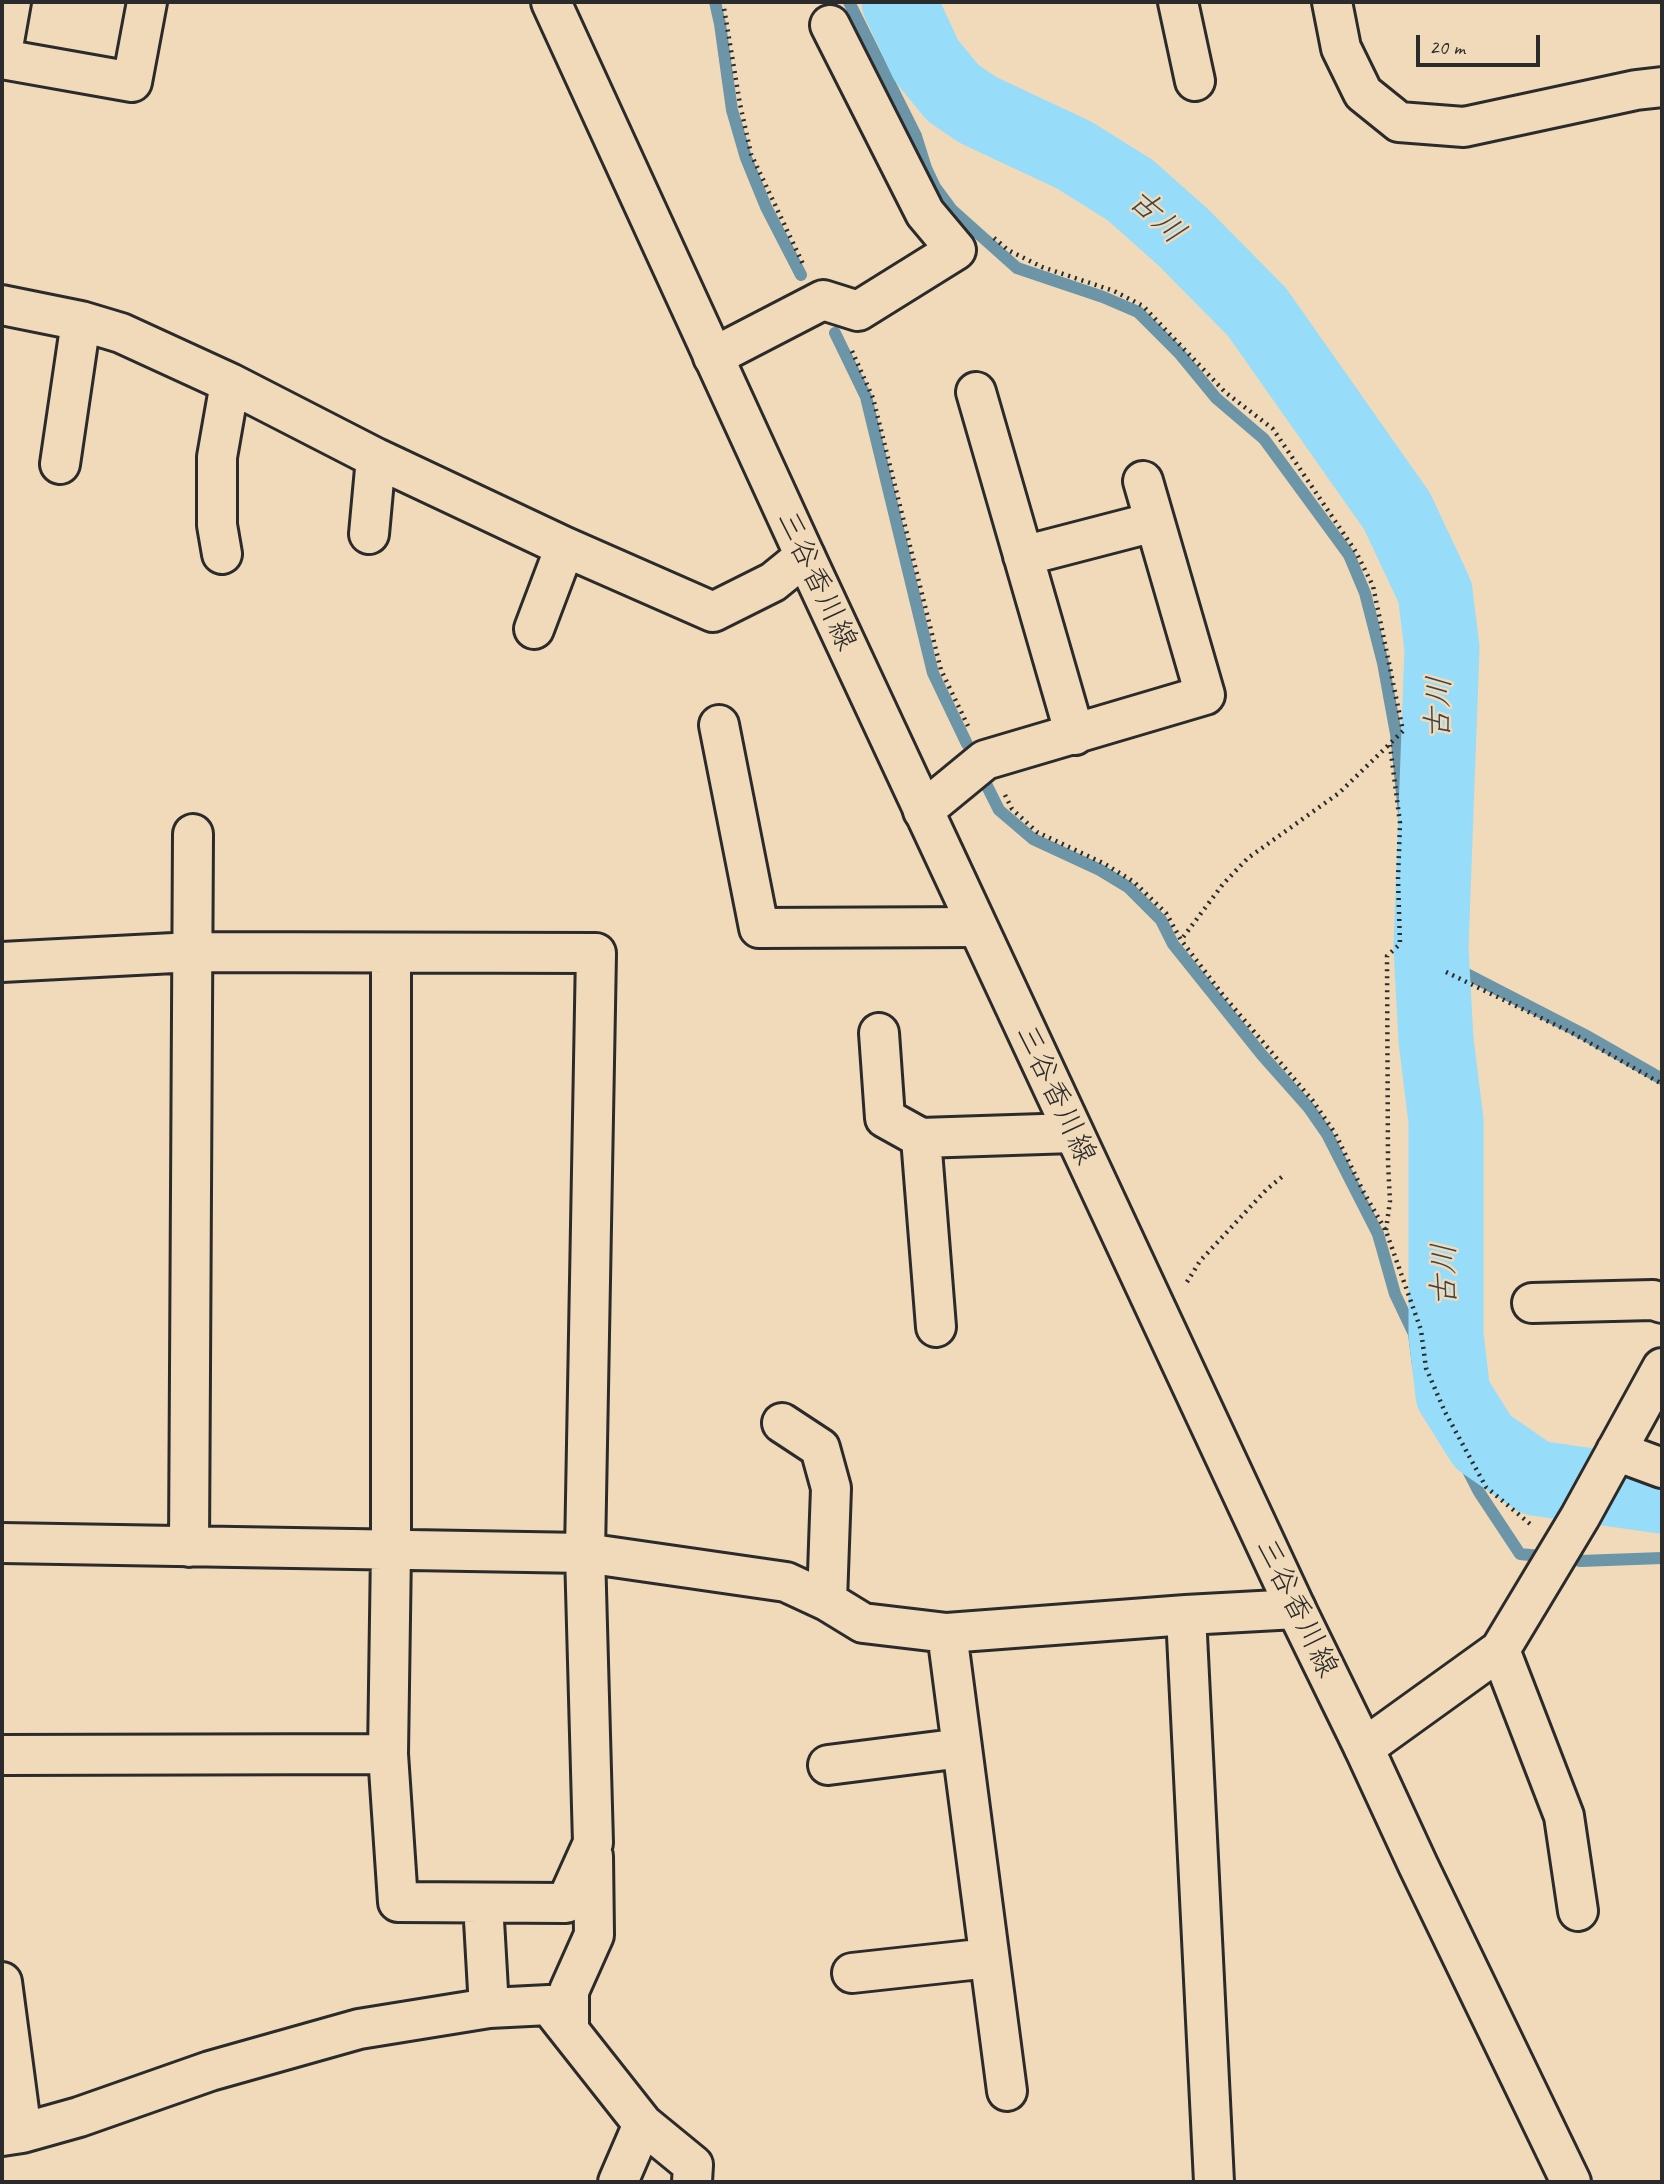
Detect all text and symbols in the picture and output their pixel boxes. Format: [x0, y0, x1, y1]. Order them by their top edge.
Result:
scale bar [1419, 21, 1543, 65]
text: 20 m [1429, 34, 1465, 60]
water label: 古川 [1120, 181, 1192, 253]
street label: 三谷香川線 [768, 505, 864, 657]
water label: 古川 [1420, 675, 1460, 741]
street label: 三谷香川線 [1007, 1019, 1103, 1171]
water label: 古川 [1427, 1243, 1465, 1307]
street label: 三谷香川線 [1247, 1533, 1345, 1683]

